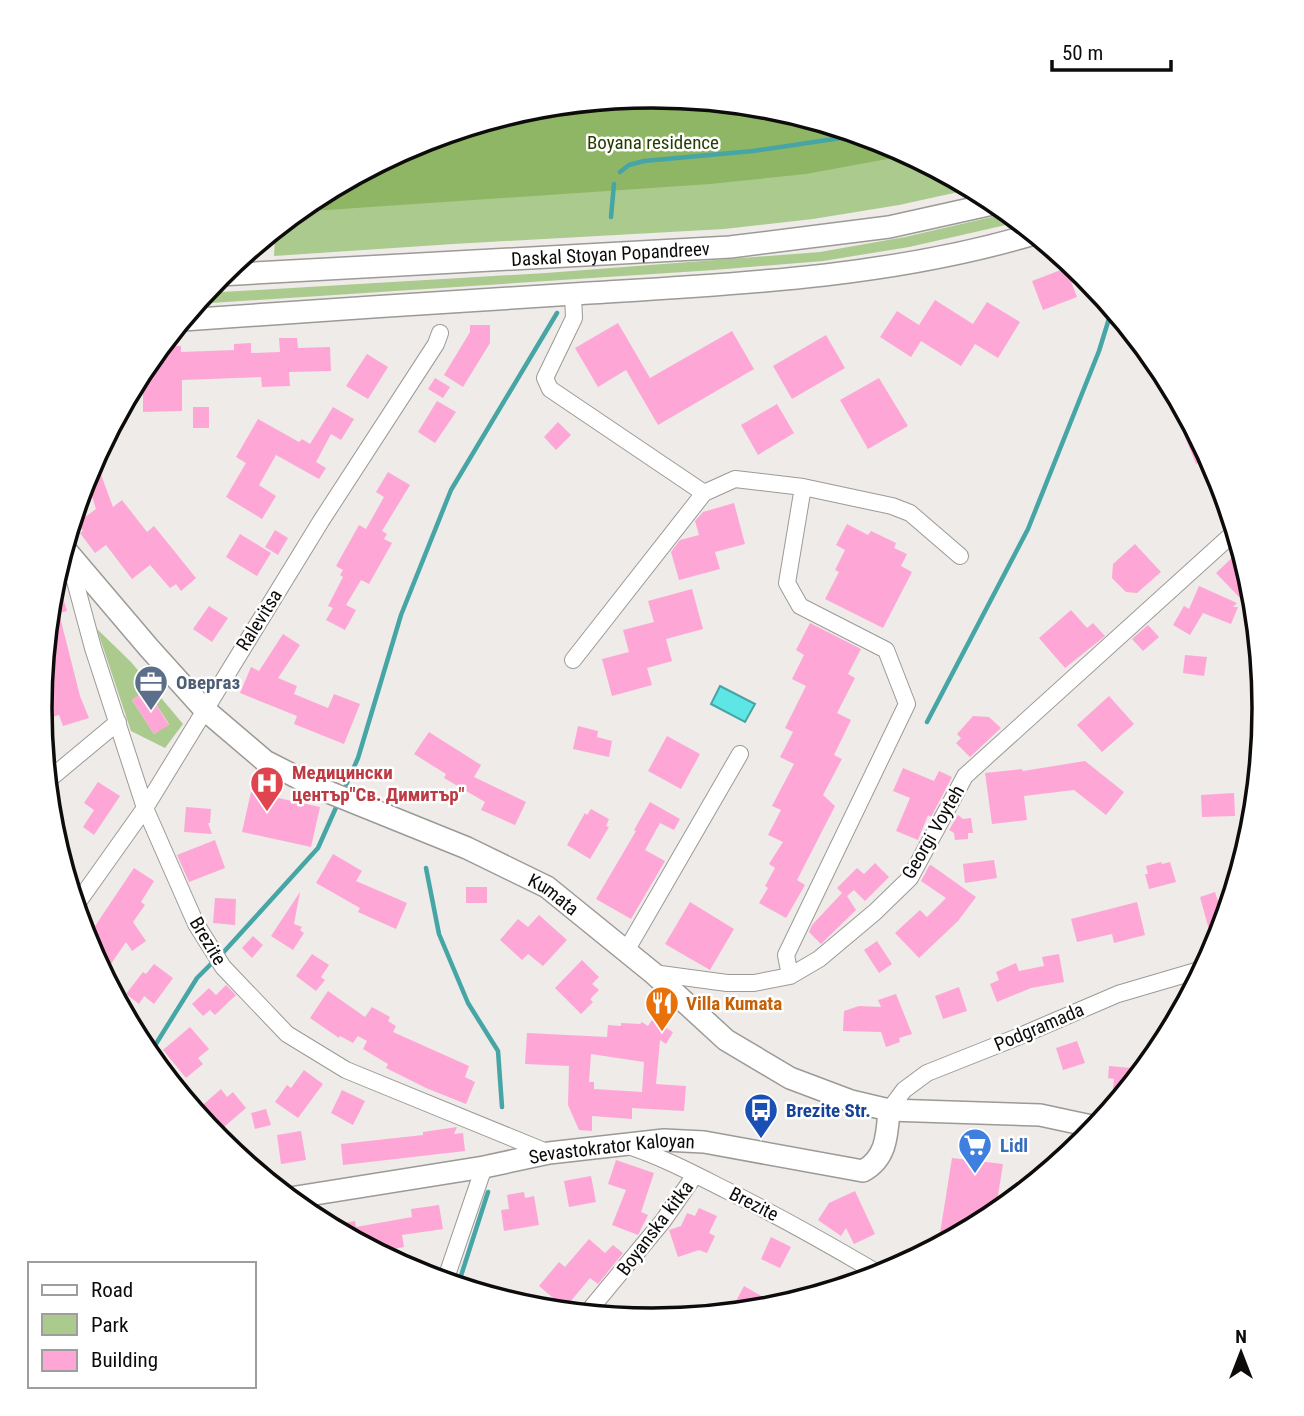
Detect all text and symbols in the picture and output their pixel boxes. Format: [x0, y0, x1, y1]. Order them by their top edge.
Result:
scale bar [1052, 28, 1171, 72]
text: 50 m [1062, 41, 1103, 65]
park label: Boyana residence [587, 131, 719, 154]
street label: Daskal Stoyan Popandreev [511, 237, 710, 270]
street label: Ralevitsa [231, 585, 287, 655]
office icon: Овергаз [132, 663, 170, 712]
place label: Овергаз [176, 671, 240, 694]
place label: Медицински център"Св. Димитър" [292, 761, 465, 806]
hospital icon: Медицински център"Св. Димитър" [248, 764, 286, 813]
street label: Georgi Voyteh [897, 781, 969, 883]
street label: Kumata [525, 868, 584, 920]
street label: Brezite [185, 913, 231, 969]
restaurant icon: Villa Kumata [643, 984, 681, 1033]
place label: Villa Kumata [686, 992, 782, 1015]
street label: Podgramada [991, 998, 1087, 1056]
bus stop icon: Brezite Str. [742, 1091, 780, 1140]
place label: Brezite Str. [786, 1099, 871, 1122]
supermarket icon: Lidl [956, 1126, 994, 1175]
street label: Sevastokrator Kaloyan [527, 1128, 695, 1169]
place label: Lidl [1000, 1134, 1028, 1157]
street label: Boyanska kitka [612, 1176, 698, 1280]
street label: Brezite [726, 1182, 783, 1226]
legend [28, 1262, 256, 1388]
text: Road [91, 1278, 133, 1302]
text: Park [91, 1313, 129, 1337]
north arrow [1206, 1318, 1276, 1388]
text: N [1235, 1325, 1247, 1348]
text: Building [91, 1348, 158, 1372]

